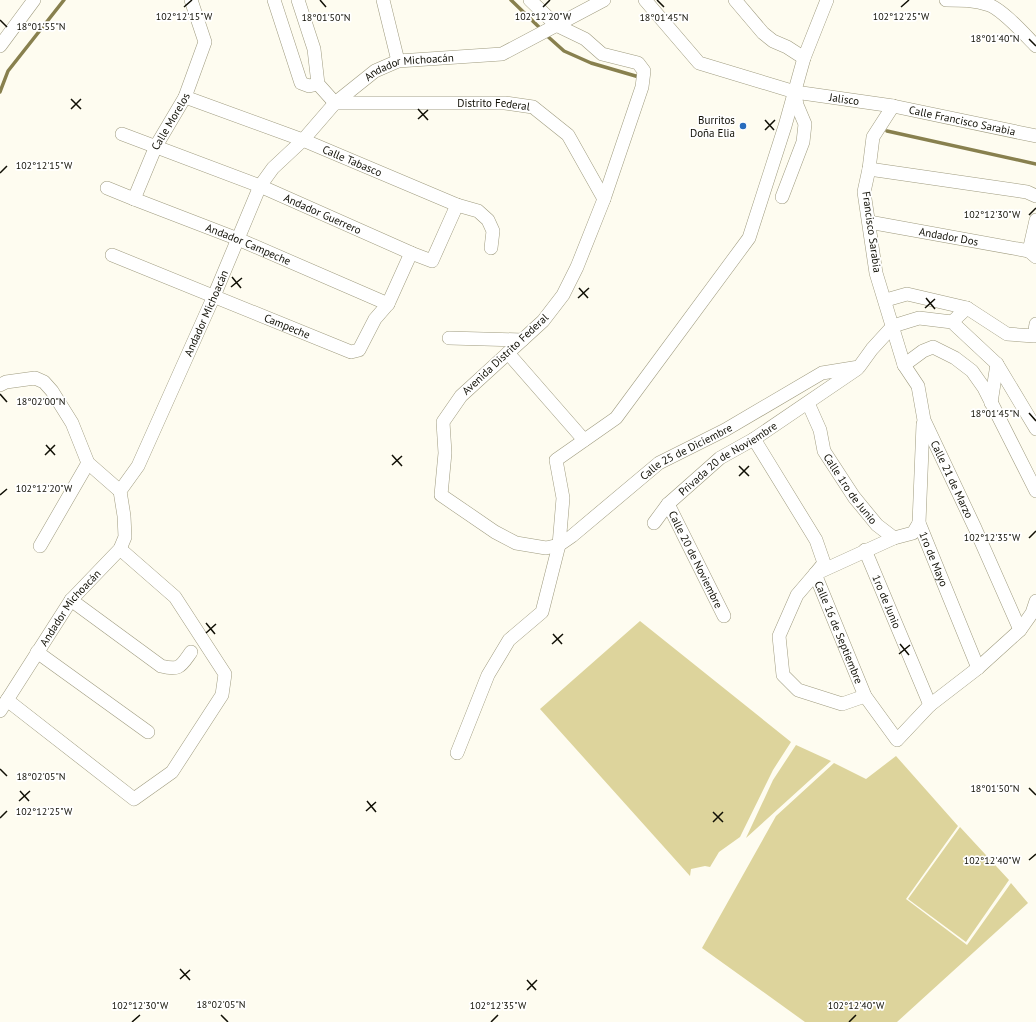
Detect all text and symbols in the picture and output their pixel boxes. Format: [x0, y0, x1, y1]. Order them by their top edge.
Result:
text: 102°12'15"W [156, 10, 213, 23]
text: 102°12'20"W [515, 10, 572, 23]
text: 102°12'25"W [873, 10, 930, 23]
text: 18°01'50"N [301, 11, 351, 24]
text: 18°01'45"N [639, 11, 689, 24]
text: 18°01'55"N [16, 20, 66, 33]
text: 18°01'40"N [970, 32, 1020, 45]
street label: Andador Michoacán [361, 50, 454, 84]
street label: Jalisco [827, 90, 860, 108]
street label: Calle Morelos [148, 91, 193, 152]
street label: Distrito Federal [457, 96, 532, 114]
street label: Calle Francisco Sarabia [908, 103, 1017, 139]
place label: Burritos Doña Elia [690, 113, 735, 140]
marker: Burritos Doña Elia [738, 121, 748, 131]
street label: Calle Tabasco [320, 142, 384, 180]
text: 102°12'15"W [16, 159, 73, 172]
street label: Andador Guerrero [282, 190, 364, 237]
street label: Francisco Sarabia [859, 191, 885, 273]
text: 102°12'30"W [964, 208, 1021, 221]
street label: Andador Campeche [204, 220, 293, 268]
street label: Andador Dos [918, 224, 980, 249]
street label: Andador Michoacán [181, 268, 231, 358]
street label: Campeche [262, 310, 313, 342]
street label: Avenida Distrito Federal [459, 310, 552, 398]
text: 18°02'00"N [16, 395, 66, 408]
text: 18°01'45"N [970, 407, 1020, 420]
street label: Privada 20 de Noviembre [676, 418, 780, 498]
street label: Calle 25 de Diciembre [637, 420, 735, 483]
street label: Calle 21 de Marzo [928, 438, 976, 521]
street label: Calle 1ro de Junio [820, 451, 880, 527]
text: 102°12'20"W [16, 482, 73, 495]
street label: Calle 20 de Noviembre [665, 508, 726, 611]
street label: 1ro de Mayo [916, 529, 951, 589]
text: 102°12'35"W [964, 531, 1021, 544]
street label: Andador Michoacán [36, 567, 104, 649]
street label: 1ro de Junio [869, 573, 904, 631]
street label: Calle 16 de Septiembre [812, 579, 866, 686]
text: 18°02'05"N [16, 770, 66, 783]
text: 18°01'50"N [970, 782, 1020, 795]
text: 102°12'25"W [16, 805, 73, 818]
text: 102°12'40"W [964, 854, 1021, 867]
text: 18°02'05"N [196, 998, 246, 1011]
text: 102°12'30"W [112, 999, 169, 1012]
text: 102°12'35"W [470, 999, 527, 1012]
text: 102°12'40"W [828, 999, 885, 1012]

